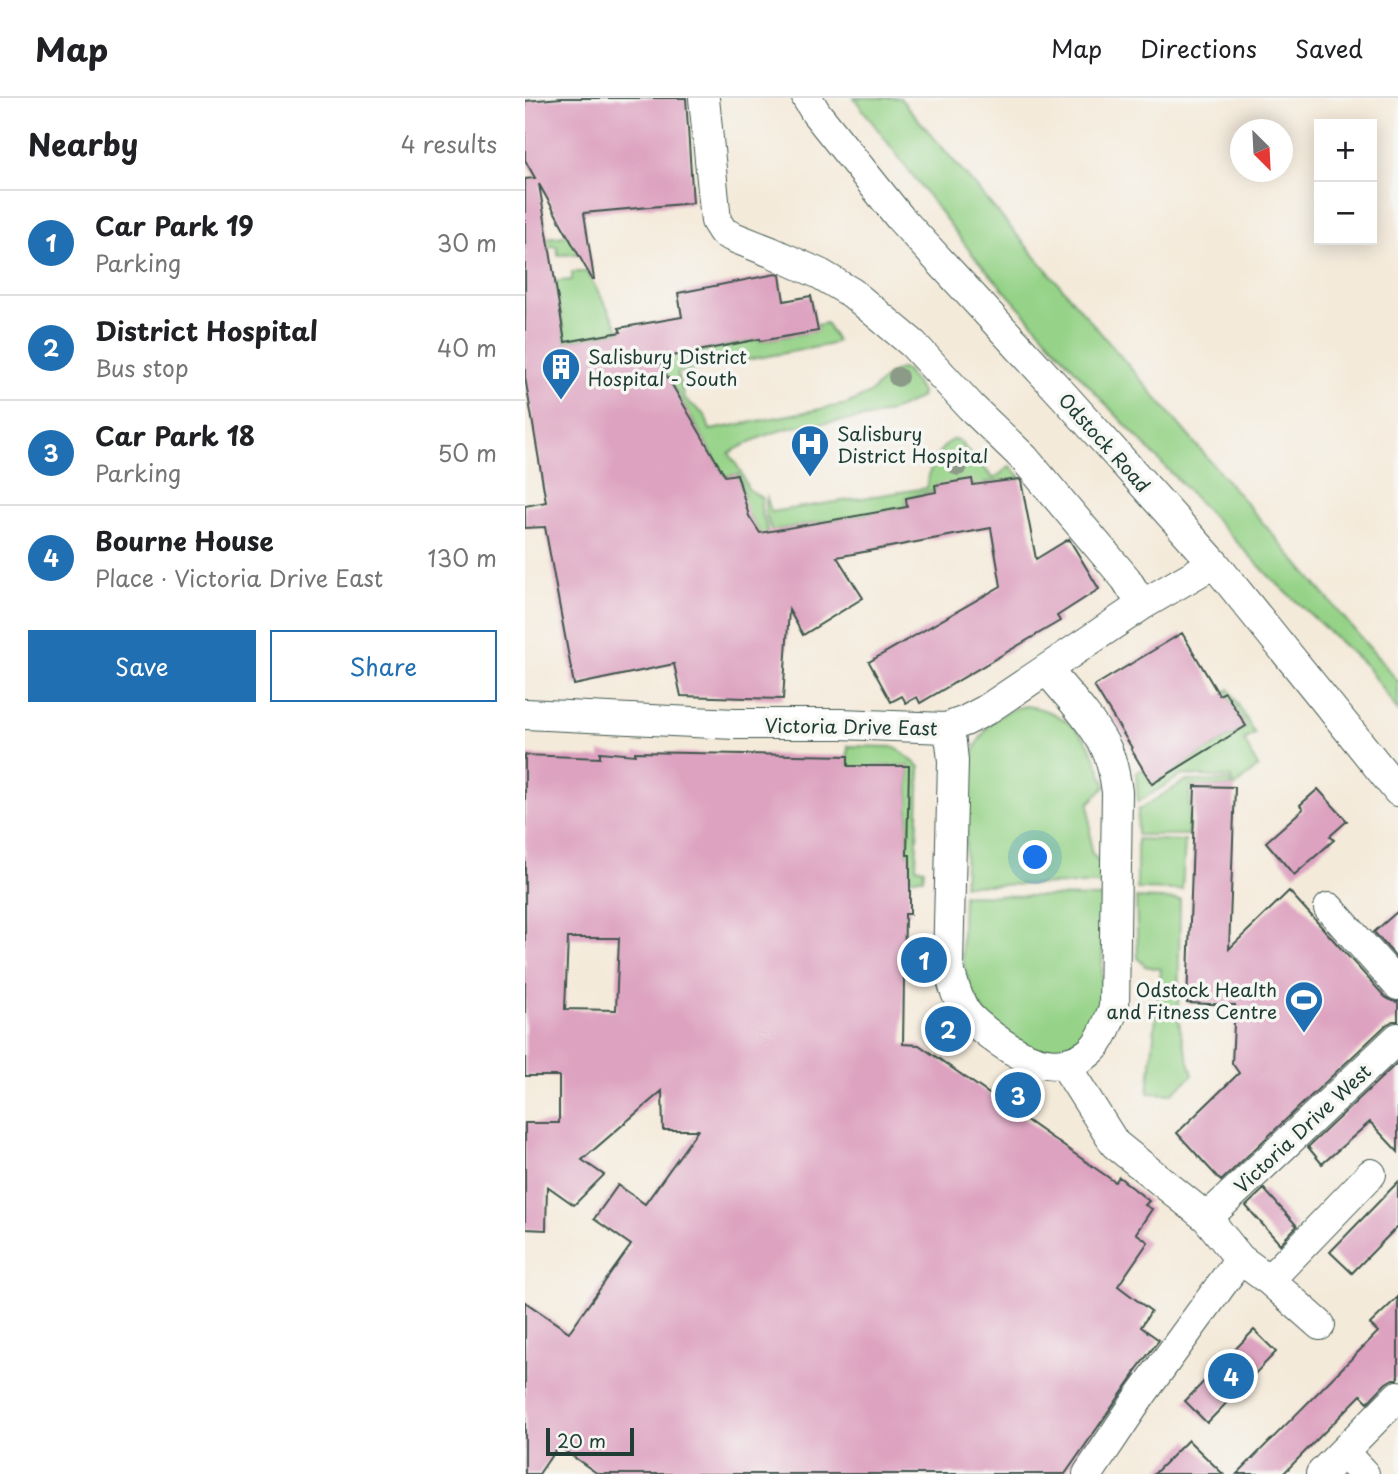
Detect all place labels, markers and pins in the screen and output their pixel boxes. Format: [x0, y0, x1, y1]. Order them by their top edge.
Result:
place label: Salisbury District Hospital - South [588, 342, 747, 392]
building icon: Salisbury District Hospital - South [540, 346, 582, 401]
place label: Salisbury District Hospital [837, 419, 988, 469]
hospital icon: Salisbury District Hospital [789, 423, 831, 478]
pin: 1 [901, 934, 947, 986]
place label: Odstock Health and Fitness Centre [1107, 975, 1277, 1025]
sports icon: Odstock Health and Fitness Centre [1283, 979, 1325, 1034]
pin: 2 [925, 1003, 971, 1055]
pin: 3 [995, 1069, 1041, 1121]
pin: 4 [1208, 1350, 1254, 1402]

